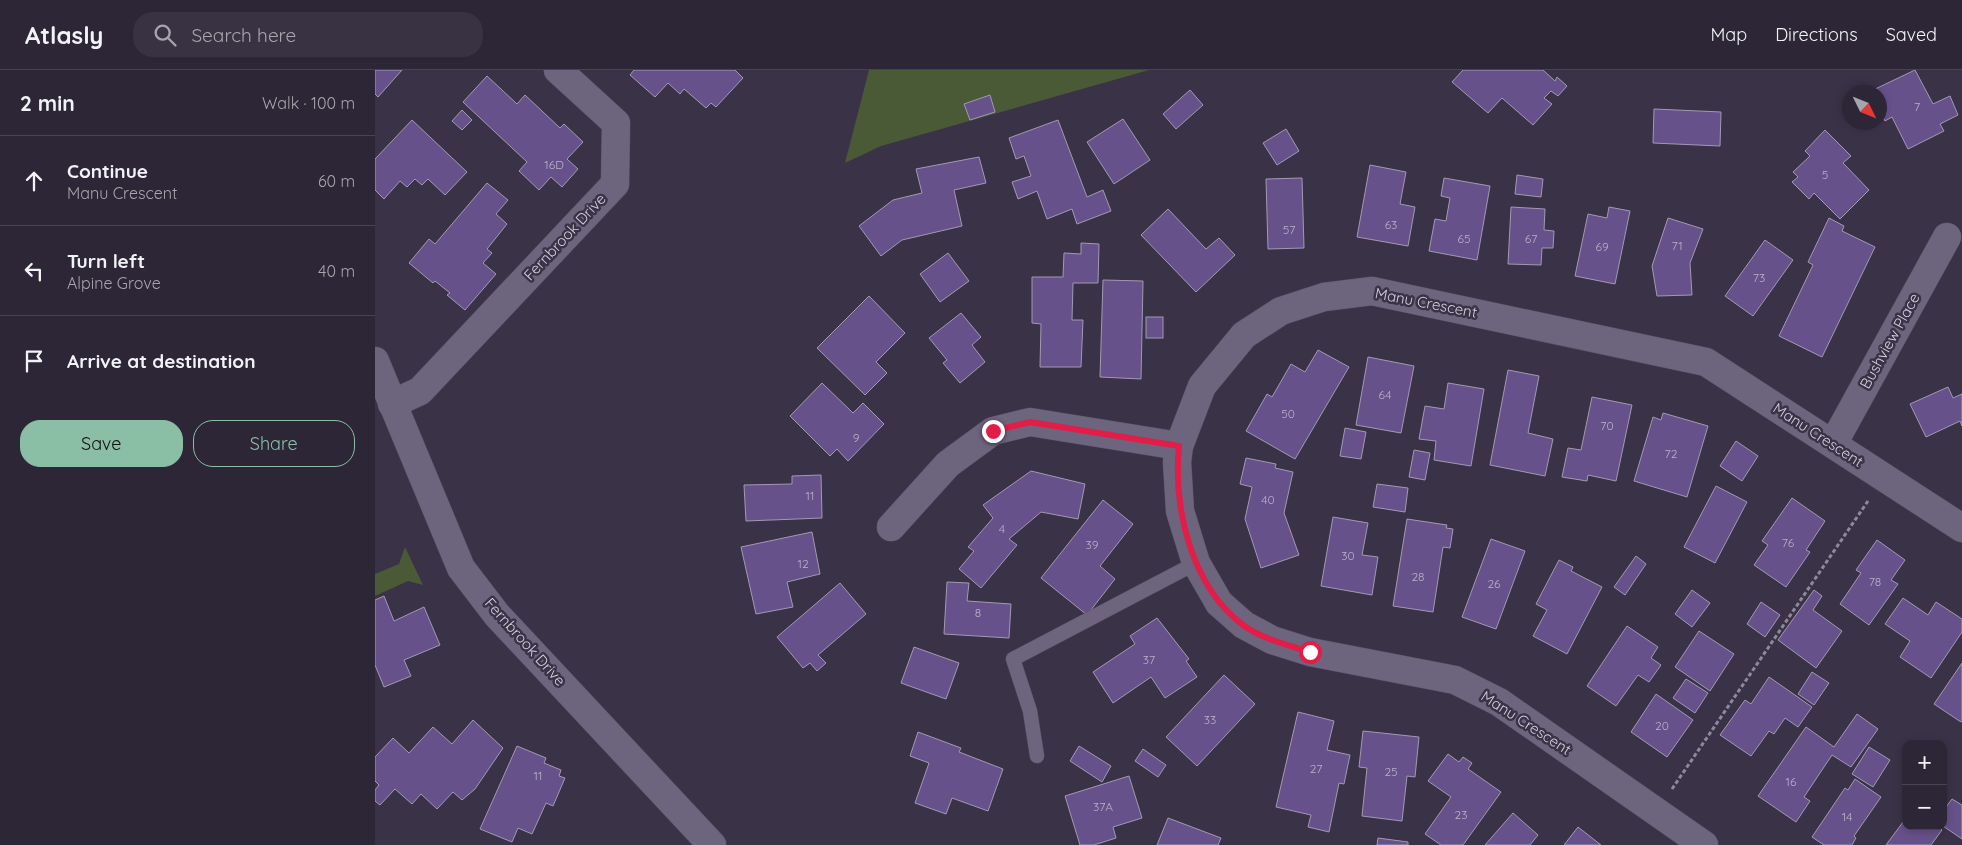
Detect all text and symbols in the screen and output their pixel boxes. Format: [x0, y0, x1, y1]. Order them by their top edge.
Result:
search box [133, 12, 483, 57]
text: Atlasly [25, 20, 103, 50]
icon: search [151, 21, 179, 49]
text: Search here [191, 23, 296, 47]
text: Map [1710, 23, 1747, 46]
text: Directions [1775, 23, 1858, 46]
text: Saved [1886, 23, 1937, 46]
north arrow [1842, 85, 1887, 130]
text: 2 min [20, 90, 75, 116]
text: Walk · 100 m [262, 93, 355, 113]
house number: 7 [1914, 99, 1920, 114]
house number: 16D [544, 157, 564, 172]
text: Continue [67, 159, 148, 183]
icon: ahead [20, 167, 48, 195]
house number: 5 [1822, 167, 1828, 182]
text: 60 m [318, 171, 355, 191]
text: Manu Crescent [67, 183, 177, 203]
street label: Fernbrook Drive [519, 189, 610, 284]
house number: 63 [1385, 217, 1397, 232]
house number: 57 [1283, 222, 1295, 237]
house number: 65 [1458, 231, 1471, 246]
house number: 67 [1525, 231, 1537, 246]
house number: 71 [1671, 238, 1683, 253]
house number: 69 [1595, 239, 1609, 254]
text: Turn left [67, 249, 145, 273]
icon: left [20, 257, 48, 285]
text: 40 m [318, 261, 355, 281]
house number: 73 [1753, 270, 1765, 285]
text: Alpine Grove [67, 273, 161, 293]
street label: Manu Crescent [1373, 283, 1479, 322]
street label: Bushview Place [1855, 290, 1924, 392]
icon: arrive [20, 347, 48, 375]
text: Arrive at destination [67, 349, 256, 373]
house number: 64 [1379, 387, 1391, 402]
street label: Manu Crescent [1770, 398, 1867, 471]
house number: 50 [1281, 406, 1295, 421]
house number: 70 [1600, 418, 1614, 433]
button: Save [20, 420, 183, 467]
button: Share [193, 420, 355, 467]
route end [982, 420, 1005, 443]
house number: 9 [853, 430, 860, 445]
house number: 72 [1665, 446, 1678, 461]
house number: 11 [806, 488, 814, 503]
house number: 40 [1261, 492, 1275, 507]
house number: 4 [999, 521, 1005, 536]
house number: 76 [1782, 535, 1795, 550]
house number: 39 [1086, 537, 1099, 552]
house number: 30 [1341, 548, 1355, 563]
house number: 12 [797, 556, 809, 571]
house number: 28 [1411, 569, 1425, 584]
house number: 78 [1869, 574, 1881, 589]
house number: 26 [1487, 576, 1501, 591]
street label: Fernbrook Drive [481, 594, 570, 690]
house number: 8 [975, 605, 981, 620]
route start [1299, 641, 1322, 664]
house number: 37 [1143, 652, 1155, 667]
street label: Manu Crescent [1478, 686, 1575, 759]
house number: 33 [1204, 712, 1216, 727]
house number: 20 [1655, 718, 1669, 733]
map controls [1902, 740, 1947, 830]
button: + [1902, 740, 1947, 785]
house number: 27 [1310, 761, 1322, 776]
house number: 25 [1384, 764, 1398, 779]
house number: 11 [534, 768, 542, 783]
house number: 16 [1786, 774, 1797, 789]
button: − [1902, 785, 1947, 830]
house number: 37A [1093, 799, 1113, 814]
house number: 23 [1455, 807, 1467, 822]
house number: 14 [1842, 809, 1852, 824]

